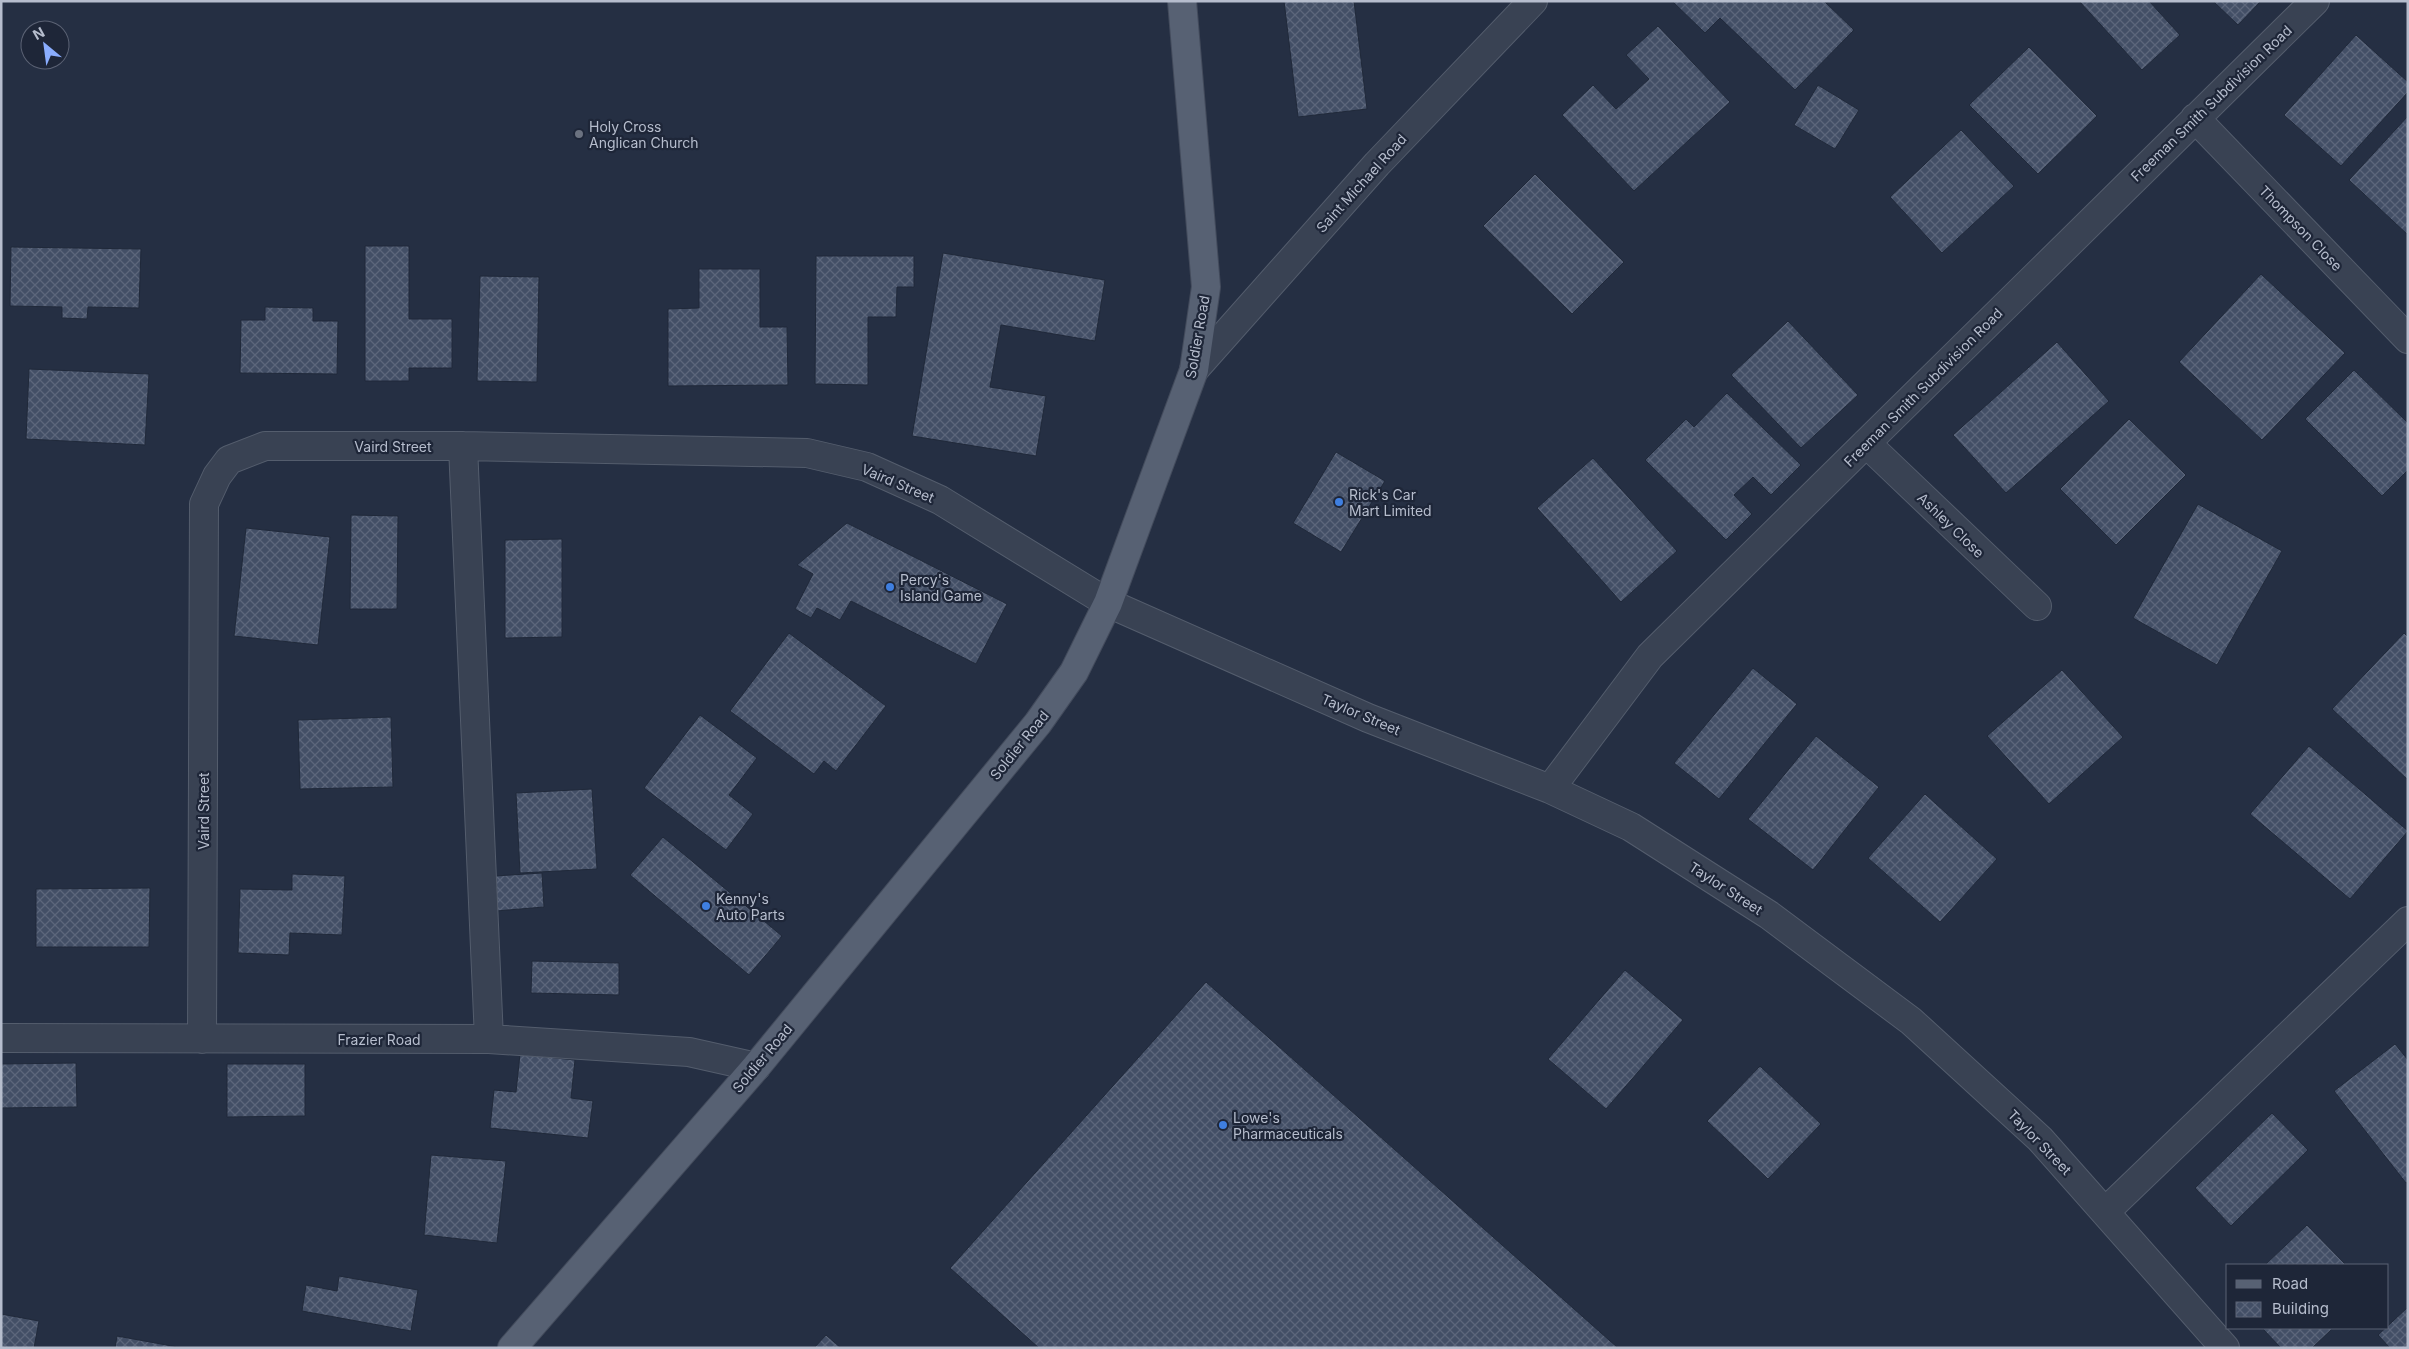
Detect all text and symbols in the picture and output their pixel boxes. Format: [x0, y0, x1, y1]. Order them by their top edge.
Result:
north arrow [20, 20, 70, 70]
street label: Freeman Smith Subdivision Road [2127, 21, 2295, 185]
text: N [30, 23, 47, 43]
place label: Holy Cross Anglican Church [589, 118, 699, 151]
marker: Holy Cross Anglican Church [573, 128, 585, 140]
street label: Saint Michael Road [1312, 130, 1410, 236]
street label: Thompson Close [2256, 182, 2346, 274]
street label: Soldier Road [1181, 294, 1213, 380]
street label: Freeman Smith Subdivision Road [1840, 304, 2006, 470]
street label: Vaird Street [354, 438, 432, 455]
street label: Vaird Street [859, 460, 937, 506]
place label: Rick's Car Mart Limited [1349, 486, 1432, 519]
street label: Ashley Close [1914, 489, 1988, 561]
marker: Rick's Car Mart Limited [1333, 496, 1345, 508]
place label: Percy's Island Game [900, 571, 982, 604]
marker: Percy's Island Game [884, 581, 896, 593]
street label: Taylor Street [1319, 690, 1403, 738]
street label: Soldier Road [986, 707, 1052, 783]
street label: Vaird Street [195, 772, 212, 850]
street label: Taylor Street [1686, 858, 1766, 918]
place label: Kenny's Auto Parts [716, 890, 785, 923]
marker: Kenny's Auto Parts [700, 900, 712, 912]
street label: Soldier Road [729, 1020, 795, 1096]
street label: Frazier Road [337, 1031, 421, 1048]
street label: Taylor Street [2005, 1106, 2076, 1178]
place label: Lowe's Pharmaceuticals [1233, 1109, 1343, 1142]
marker: Lowe's Pharmaceuticals [1217, 1119, 1229, 1131]
legend [2226, 1264, 2389, 1329]
text: Road [2272, 1274, 2308, 1293]
text: Building [2272, 1299, 2329, 1318]

